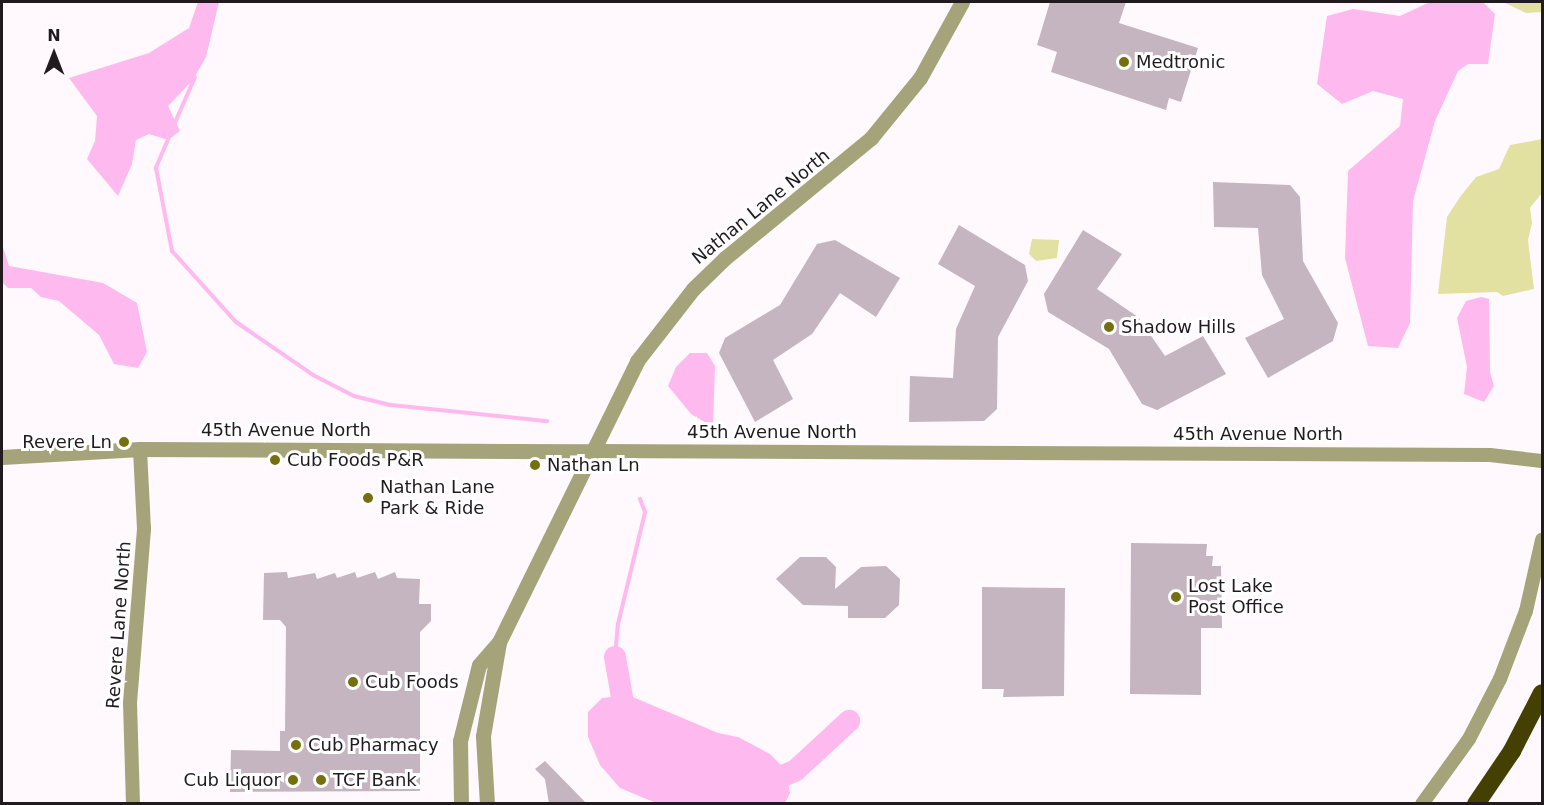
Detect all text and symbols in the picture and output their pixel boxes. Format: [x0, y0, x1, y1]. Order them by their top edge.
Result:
north arrow [24, 24, 84, 84]
text: N [47, 26, 61, 45]
place label: Medtronic [1136, 51, 1225, 73]
marker: Medtronic [1117, 55, 1131, 69]
street label: Nathan Lane North [688, 145, 834, 269]
place label: Shadow Hills [1121, 316, 1236, 338]
marker: Shadow Hills [1102, 320, 1116, 334]
street label: 45th Avenue North [201, 419, 371, 441]
street label: 45th Avenue North [687, 421, 857, 443]
street label: 45th Avenue North [1173, 423, 1343, 445]
place label: Revere Ln [22, 431, 112, 453]
marker: Revere Ln [117, 435, 131, 449]
place label: Cub Foods P&R [287, 449, 424, 471]
marker: Cub Foods P&R [268, 453, 282, 467]
place label: Nathan Ln [547, 454, 640, 476]
marker: Nathan Ln [528, 458, 542, 472]
place label: Nathan Lane Park & Ride [380, 477, 495, 520]
marker: Nathan Lane Park & Ride [361, 491, 375, 505]
street label: Revere Lane North [102, 540, 136, 710]
place label: Lost Lake Post Office [1188, 576, 1284, 618]
marker: Lost Lake Post Office [1169, 590, 1183, 604]
place label: Cub Foods [365, 671, 459, 693]
marker: Cub Foods [346, 675, 360, 689]
place label: Cub Pharmacy [308, 734, 439, 756]
marker: Cub Pharmacy [289, 738, 303, 752]
place label: Cub Liquor [184, 769, 281, 791]
place label: TCF Bank [333, 769, 417, 791]
marker: Cub Liquor [286, 773, 300, 787]
marker: TCF Bank [314, 773, 328, 787]

